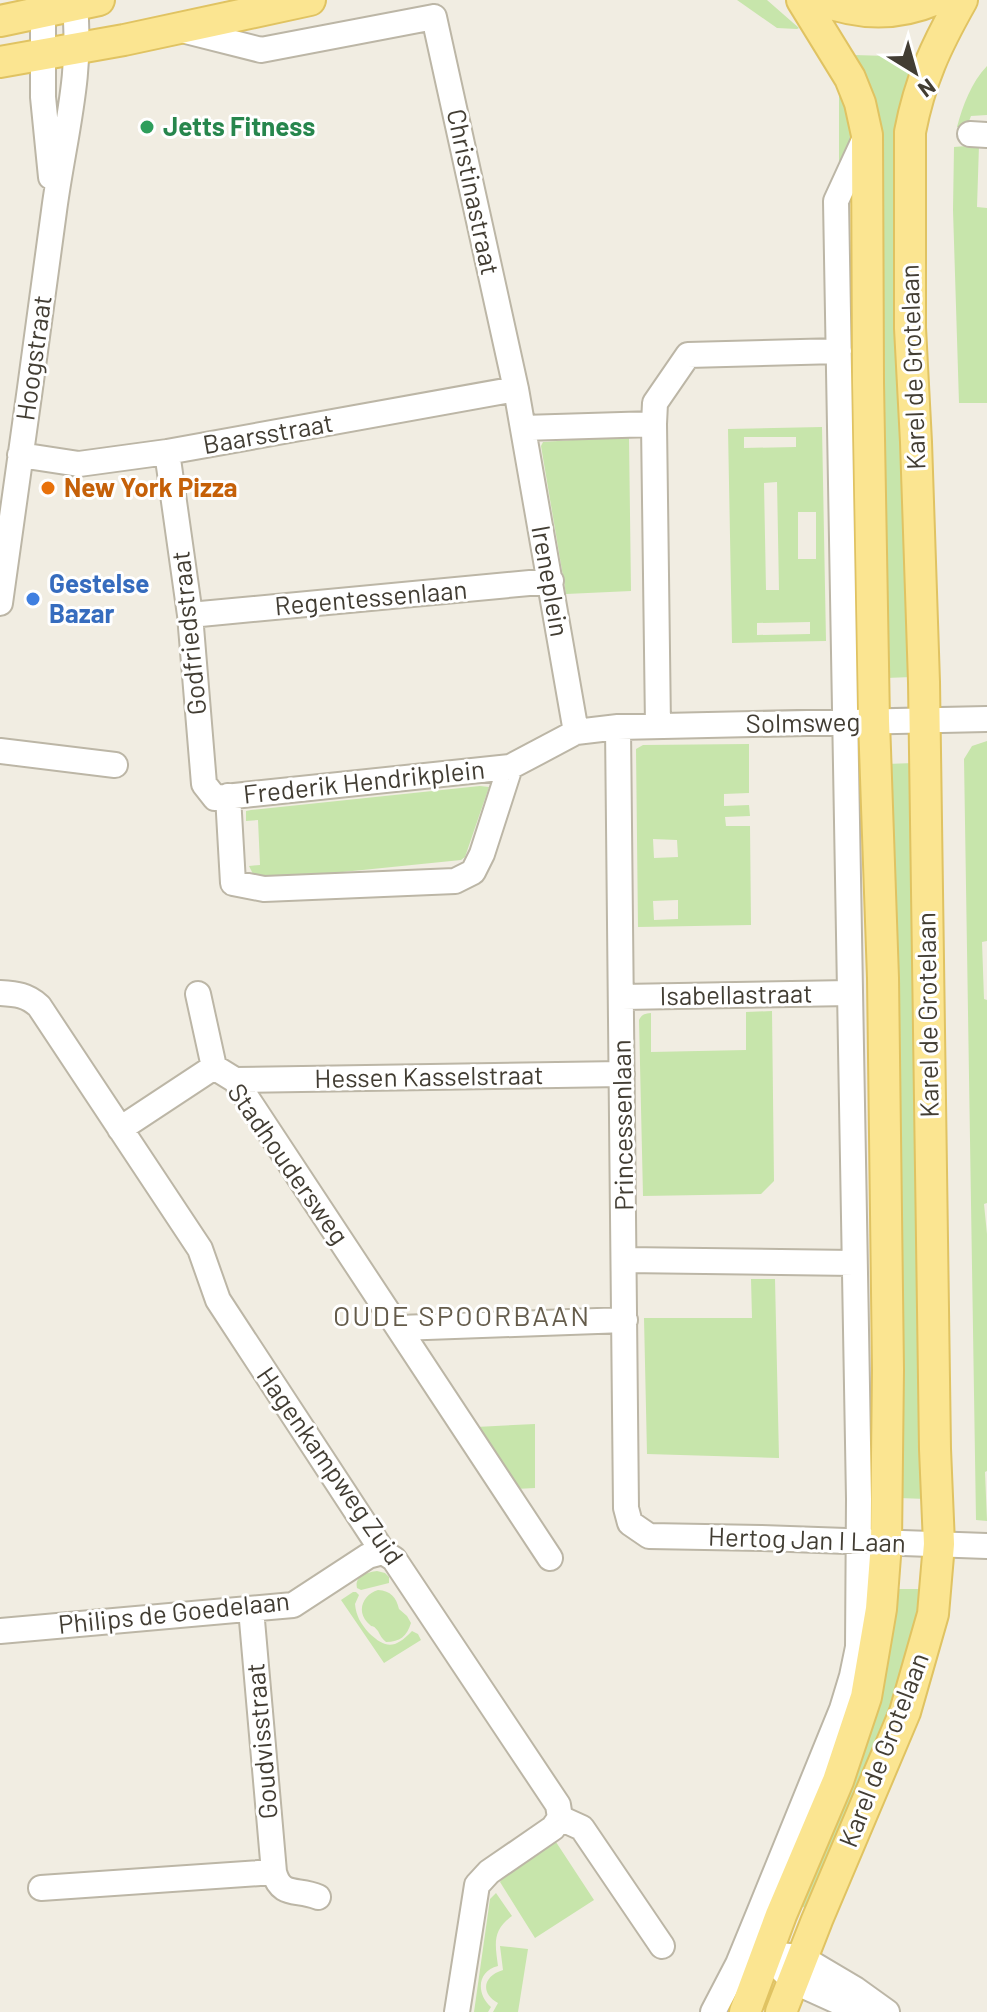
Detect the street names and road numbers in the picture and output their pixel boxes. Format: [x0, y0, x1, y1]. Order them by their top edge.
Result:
street label: Christinastraat [442, 106, 507, 278]
street label: Karel de Grotelaan [892, 264, 931, 470]
street label: Hoogstraat [8, 293, 57, 423]
street label: Baarsstraat [200, 406, 335, 459]
street label: Ireneplein [526, 523, 577, 639]
street label: Godfriedstraat [163, 549, 212, 717]
street label: Regentessenlaan [273, 573, 468, 620]
street label: Solmsweg [745, 705, 861, 738]
street label: Frederik Hendrikplein [241, 752, 486, 809]
street label: Karel de Grotelaan [909, 912, 944, 1118]
street label: Isabellastraat [659, 977, 813, 1010]
street label: Princessenlaan [605, 1039, 638, 1211]
street label: Hessen Kasselstraat [314, 1058, 544, 1093]
street label: Stadhoudersweg [222, 1077, 356, 1250]
street label: Hagenkampweg Zuid [251, 1360, 411, 1570]
street label: Hertog Jan I Laan [708, 1520, 906, 1557]
street label: Philips de Goedelaan [57, 1584, 291, 1639]
street label: Karel de Grotelaan [831, 1648, 934, 1851]
street label: Goudvisstraat [238, 1662, 283, 1820]

